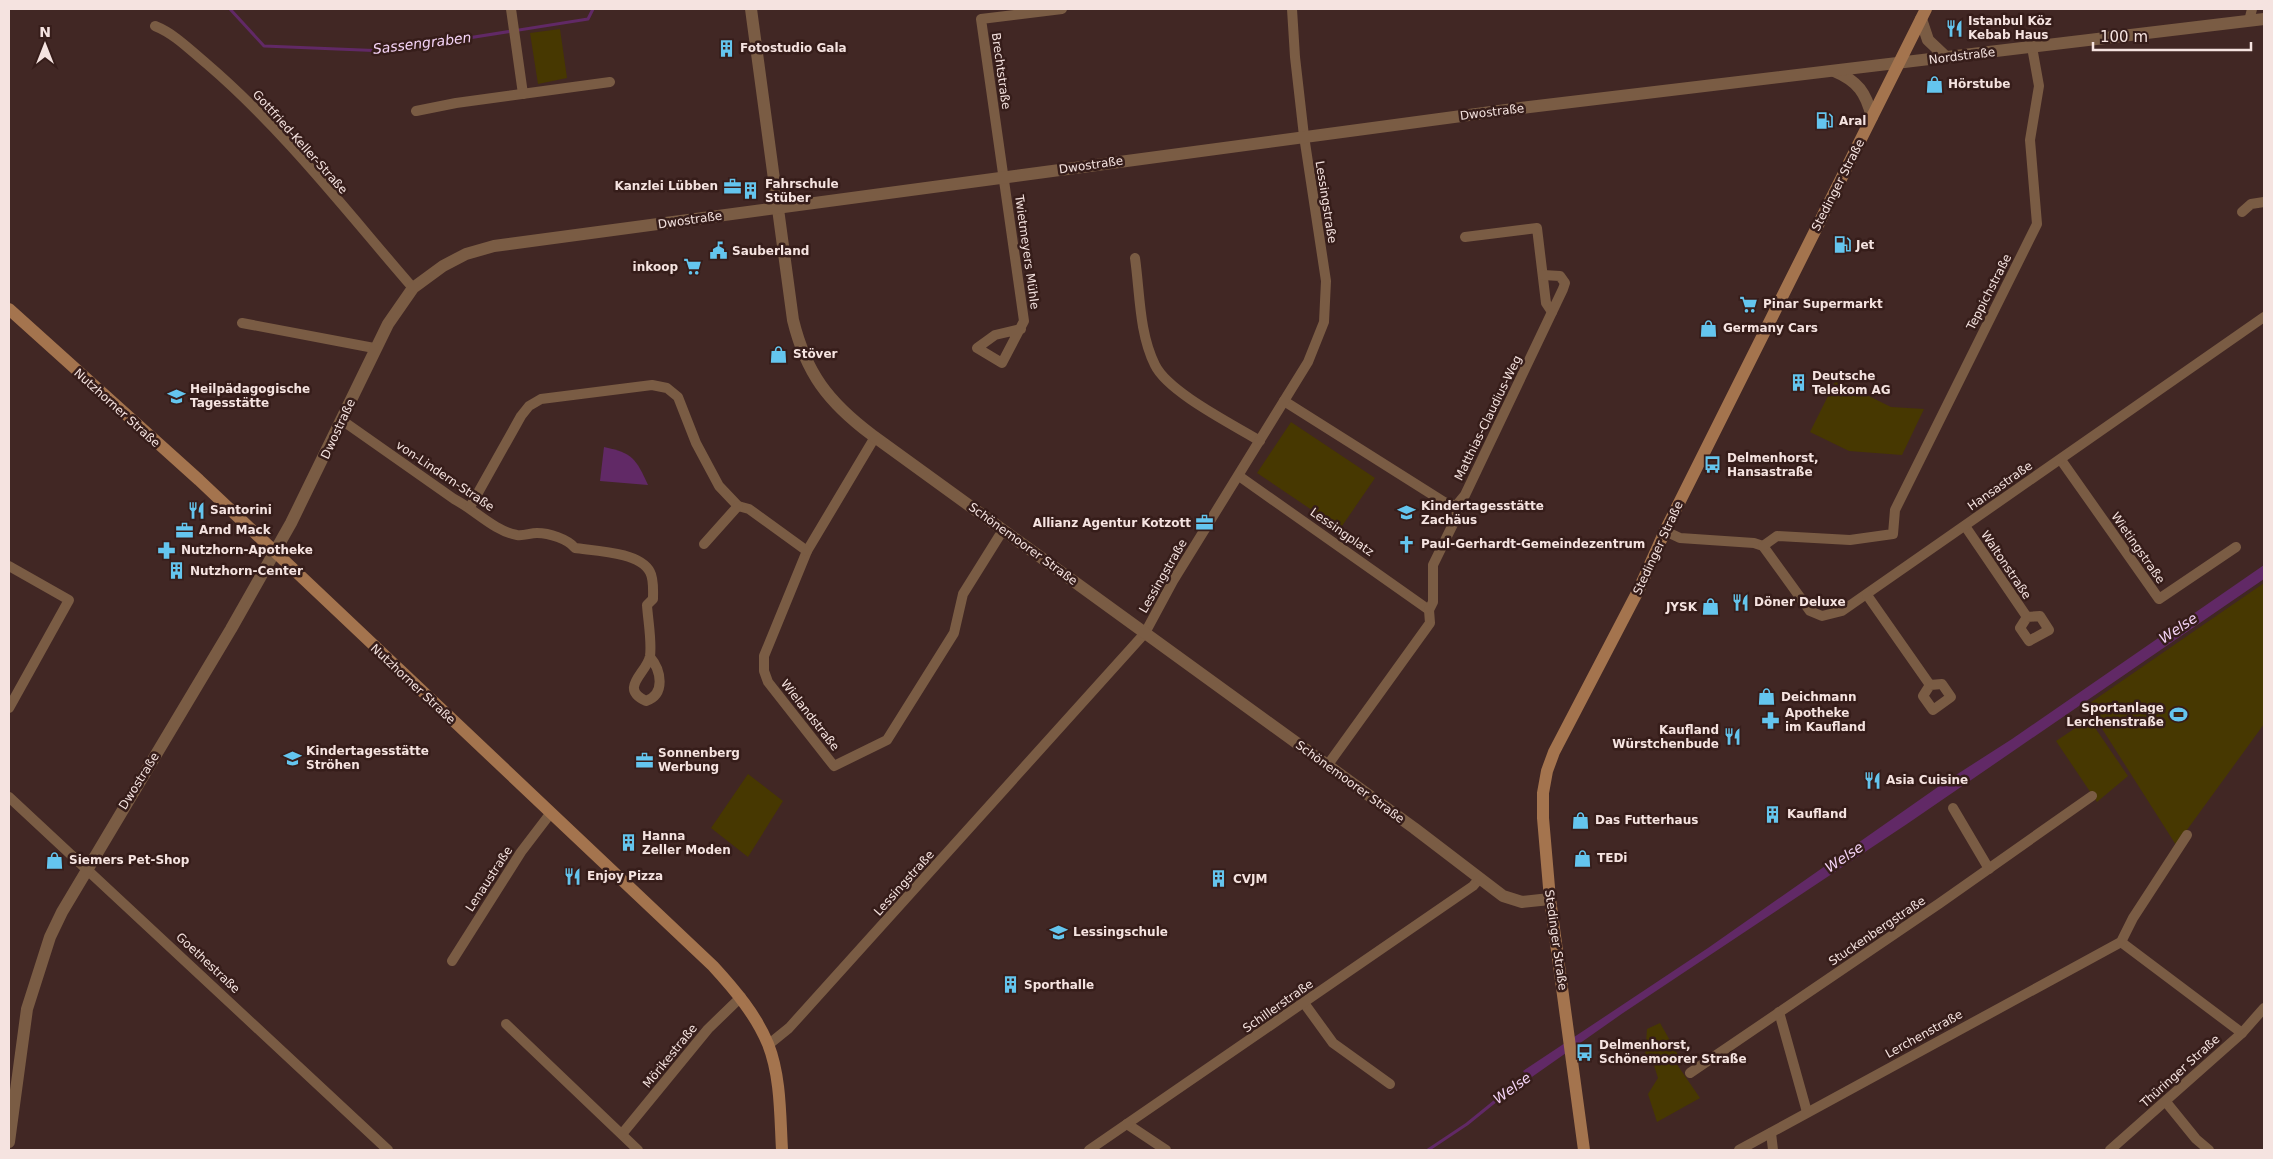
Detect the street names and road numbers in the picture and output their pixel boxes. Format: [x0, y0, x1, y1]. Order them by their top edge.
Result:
street label: Brechtstraße [989, 32, 1013, 110]
street label: Nordstraße [1928, 45, 1996, 67]
street label: Gottfried-Keller-Straße [250, 87, 350, 197]
street label: Dwostraße [1459, 101, 1525, 123]
street label: Stedinger Straße [1809, 137, 1867, 233]
street label: Dwostraße [1058, 154, 1124, 176]
street label: Lessingstraße [1313, 160, 1339, 244]
street label: Twietmeyers Mühle [1012, 193, 1042, 310]
street label: Dwostraße [657, 209, 723, 231]
street label: Teppichstraße [1963, 252, 2014, 333]
street label: Matthias-Claudius-Weg [1452, 353, 1524, 483]
street label: Nutzhorner Straße [71, 366, 163, 450]
street label: Dwostraße [318, 397, 358, 461]
street label: von-Lindern-Straße [393, 438, 497, 514]
street label: Hansastraße [1965, 459, 2035, 513]
street label: Stedinger Straße [1630, 499, 1686, 597]
street label: Schönemoorer Straße [966, 500, 1080, 588]
street label: Lessingplatz [1308, 505, 1376, 559]
street label: Wietingstraße [2108, 510, 2168, 586]
street label: Waltonstraße [1978, 528, 2034, 602]
street label: Lessingstraße [1136, 537, 1190, 615]
street label: Nutzhorner Straße [368, 641, 458, 727]
street label: Wielandstraße [778, 677, 842, 753]
street label: Schönemoorer Straße [1293, 738, 1407, 826]
street label: Dwostraße [116, 750, 162, 812]
street label: Lenaustraße [463, 844, 515, 914]
street label: Lessingstraße [871, 847, 937, 919]
street label: Stedinger Straße [1542, 889, 1570, 991]
street label: Stuckenbergstraße [1826, 893, 1928, 969]
street label: Goethestraße [173, 930, 243, 996]
street label: Schillerstraße [1240, 977, 1316, 1035]
street label: Lerchenstraße [1883, 1007, 1965, 1061]
street label: Mörikestraße [640, 1021, 700, 1091]
street label: Thüringer Straße [2137, 1032, 2222, 1111]

